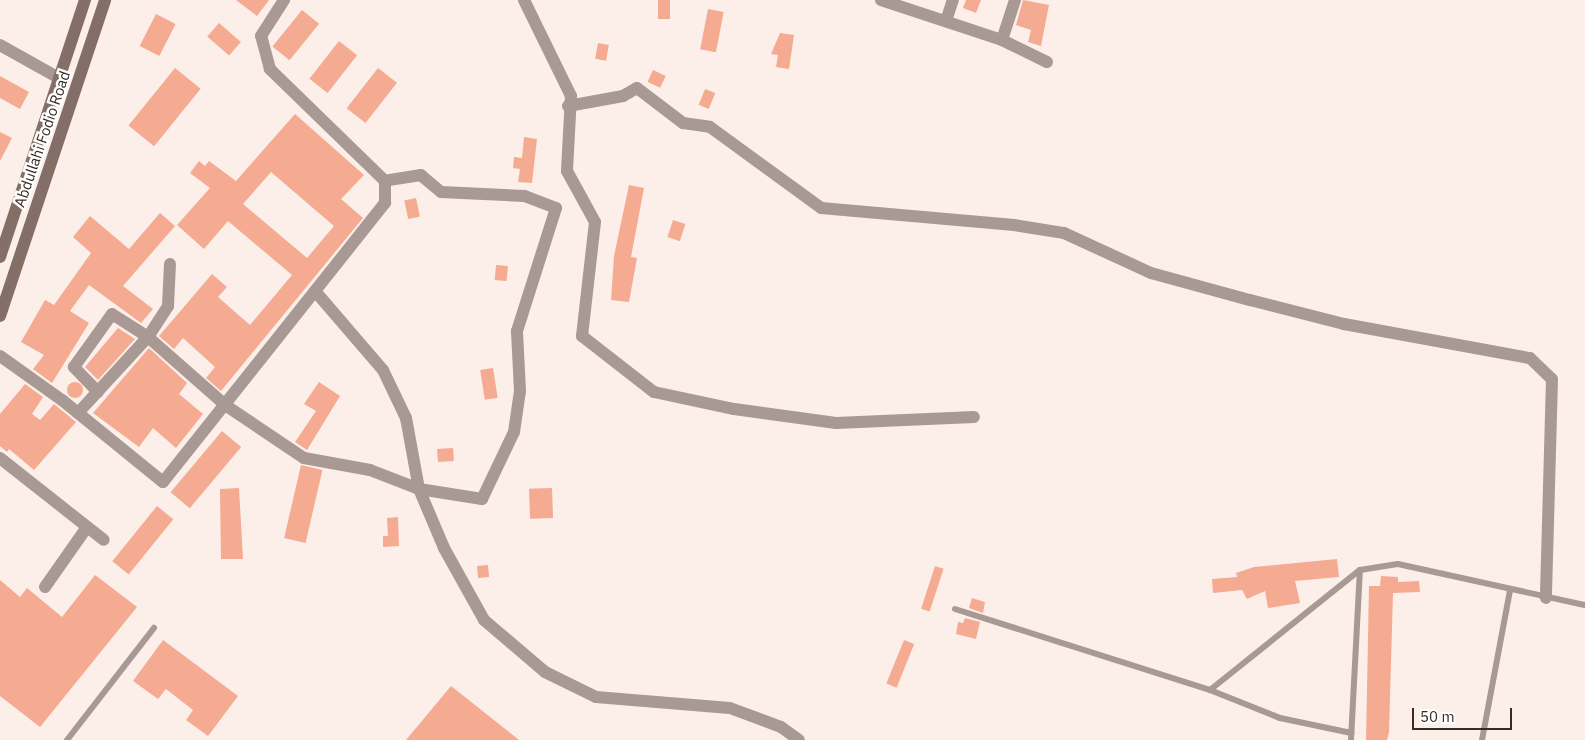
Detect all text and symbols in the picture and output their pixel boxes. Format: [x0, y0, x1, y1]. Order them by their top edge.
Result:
street label: Abdullahi Fodio Road [10, 69, 74, 209]
scale bar [1415, 698, 1515, 730]
text: 50 m [1420, 707, 1455, 726]

